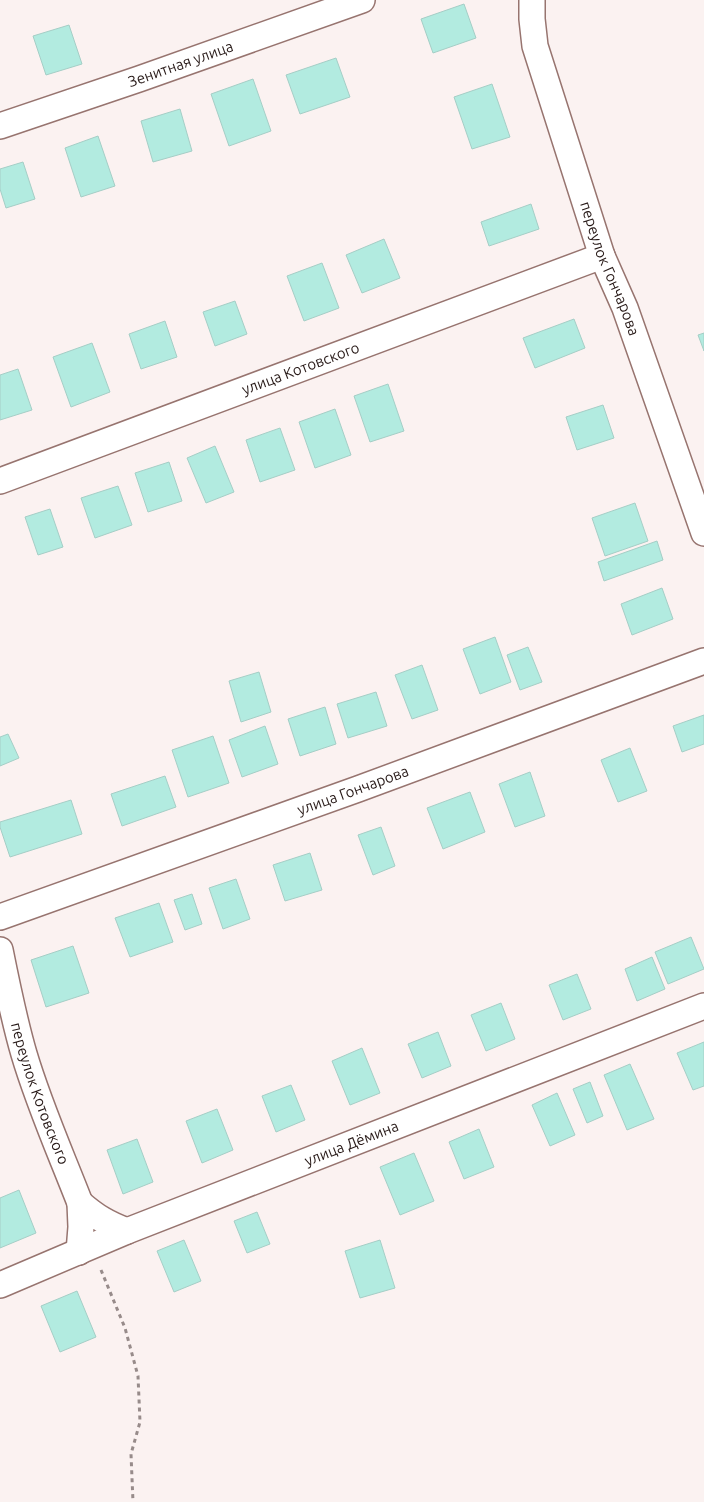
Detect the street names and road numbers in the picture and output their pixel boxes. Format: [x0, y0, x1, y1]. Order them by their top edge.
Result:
street label: Зенитная улица [126, 37, 235, 90]
street label: переулок Гончарова [577, 199, 643, 338]
street label: улица Котовского [239, 338, 362, 398]
street label: улица Гончарова [295, 762, 411, 818]
street label: переулок Котовского [8, 1021, 73, 1167]
street label: улица Дёмина [302, 1117, 401, 1169]

